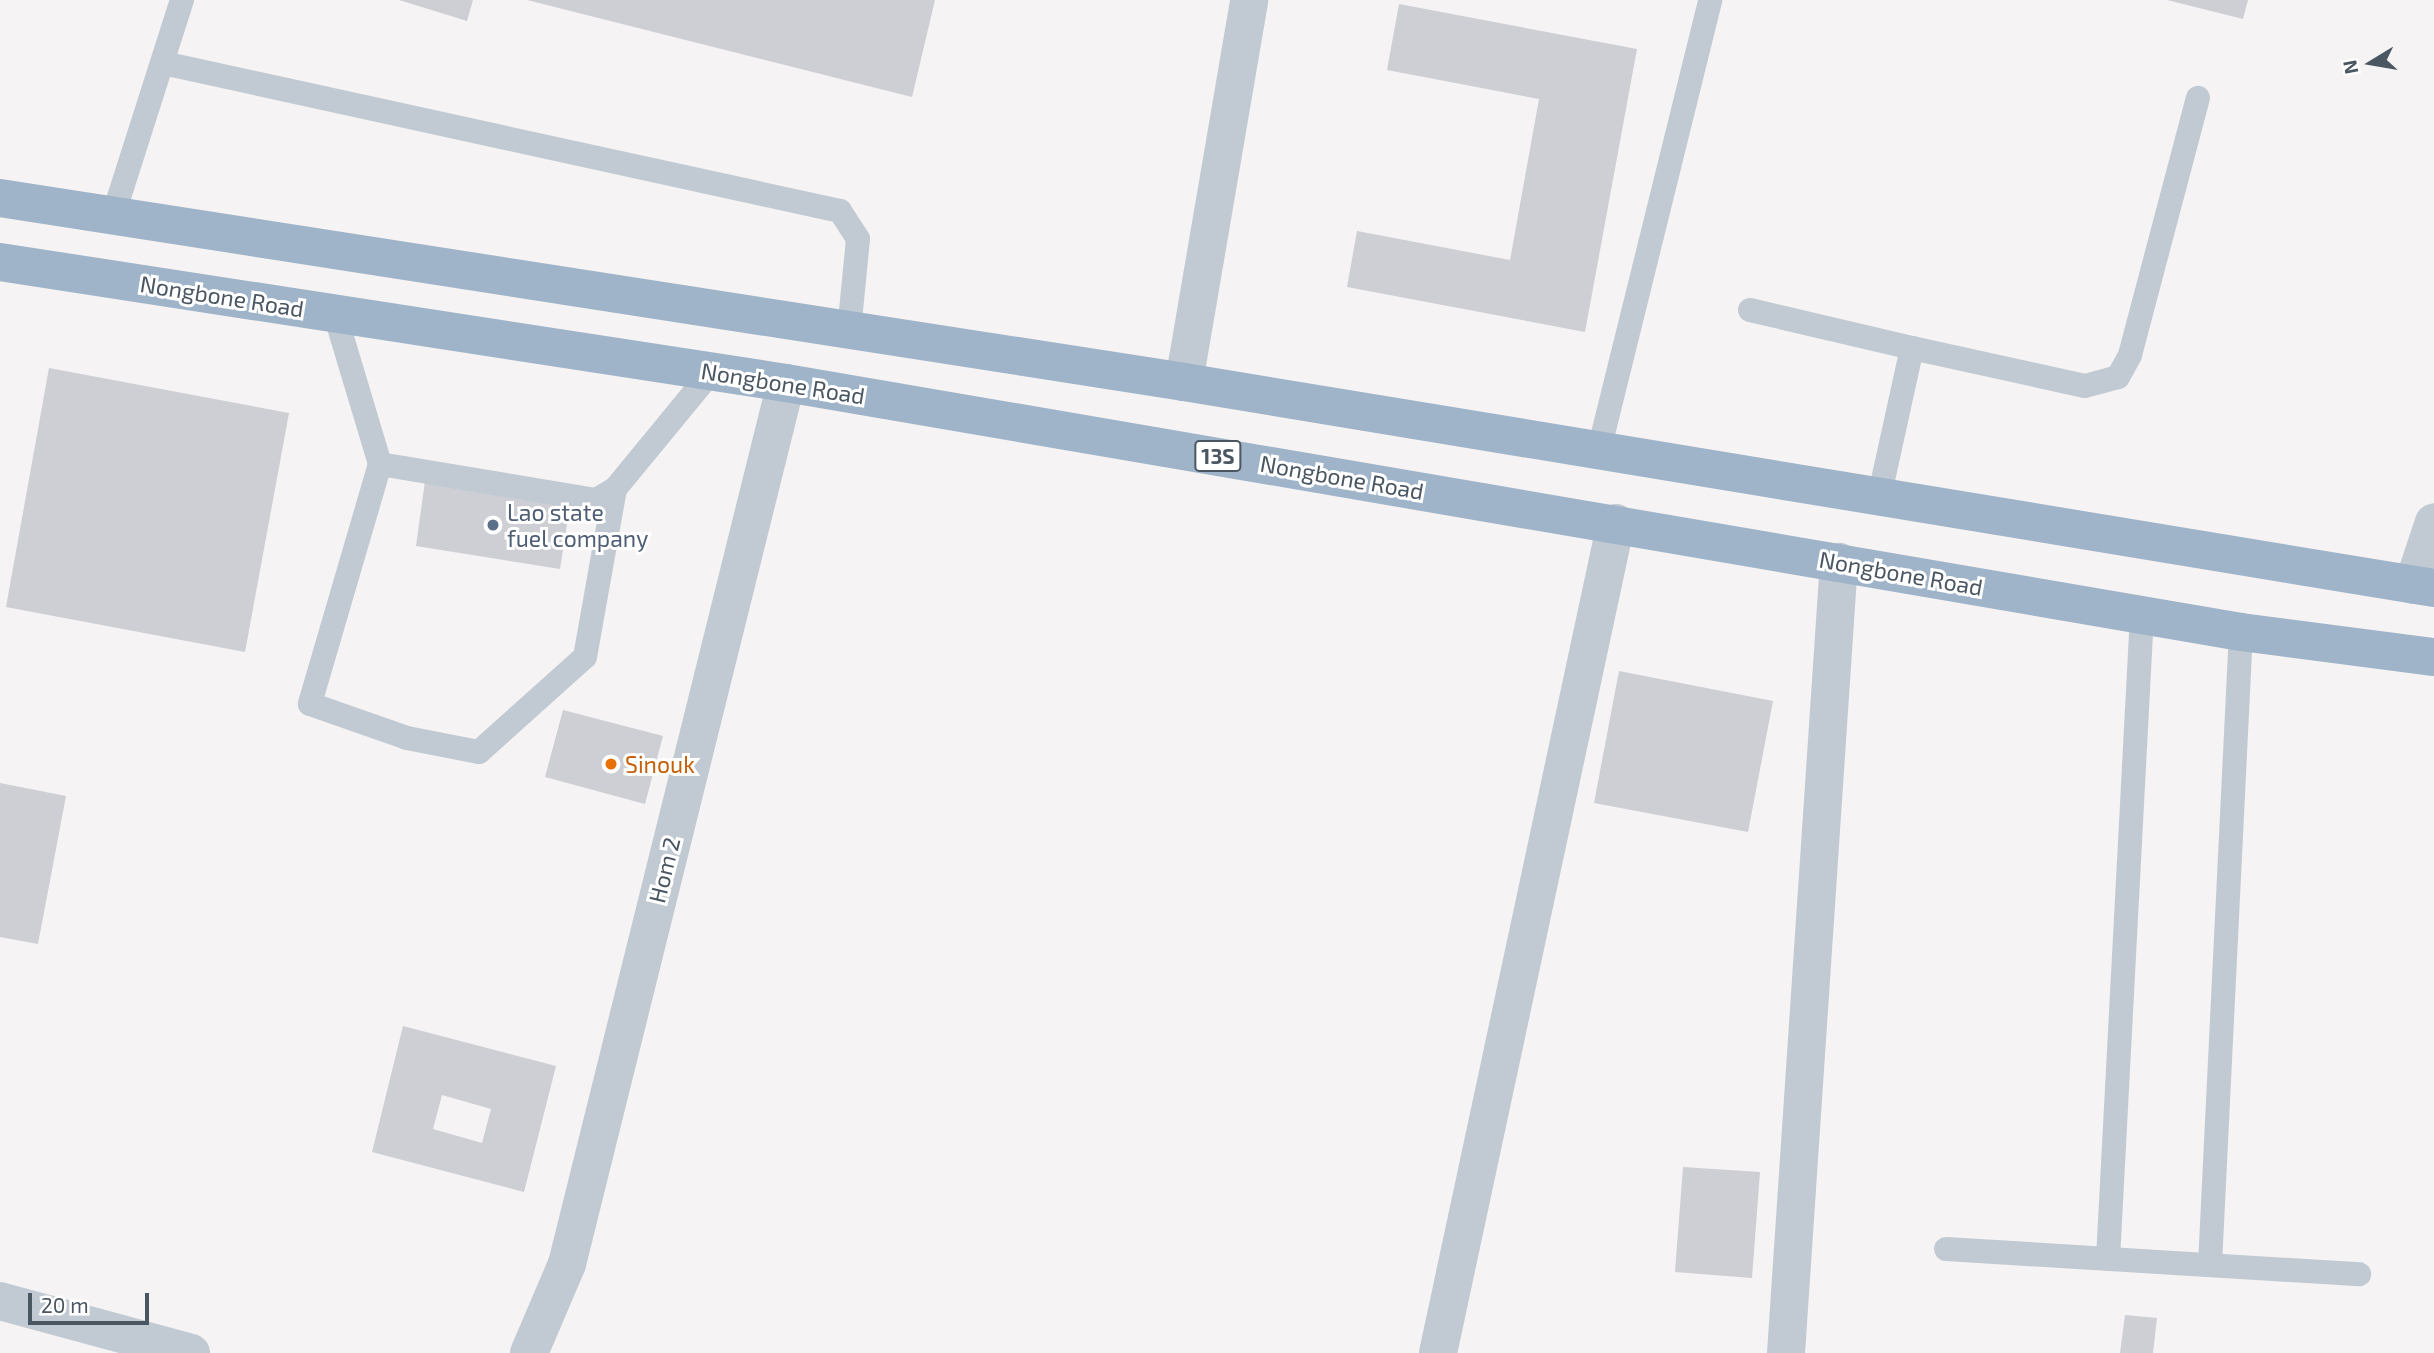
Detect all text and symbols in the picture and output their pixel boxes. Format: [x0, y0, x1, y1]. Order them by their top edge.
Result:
north arrow [2336, 28, 2406, 98]
text: N [2337, 58, 2362, 76]
street label: Nongbone Road [138, 269, 306, 323]
street label: Nongbone Road [699, 356, 867, 410]
road number: 13S [1194, 438, 1242, 474]
street label: Nongbone Road [1258, 449, 1426, 505]
place label: Lao state fuel company [507, 498, 649, 552]
marker: Lao state fuel company [485, 517, 501, 533]
street label: Nongbone Road [1817, 545, 1985, 601]
place label: Sinouk [625, 750, 695, 778]
marker: Sinouk [603, 756, 619, 772]
street label: Hom 2 [643, 834, 685, 906]
scale bar [32, 1280, 152, 1324]
text: 20 m [41, 1292, 89, 1317]

